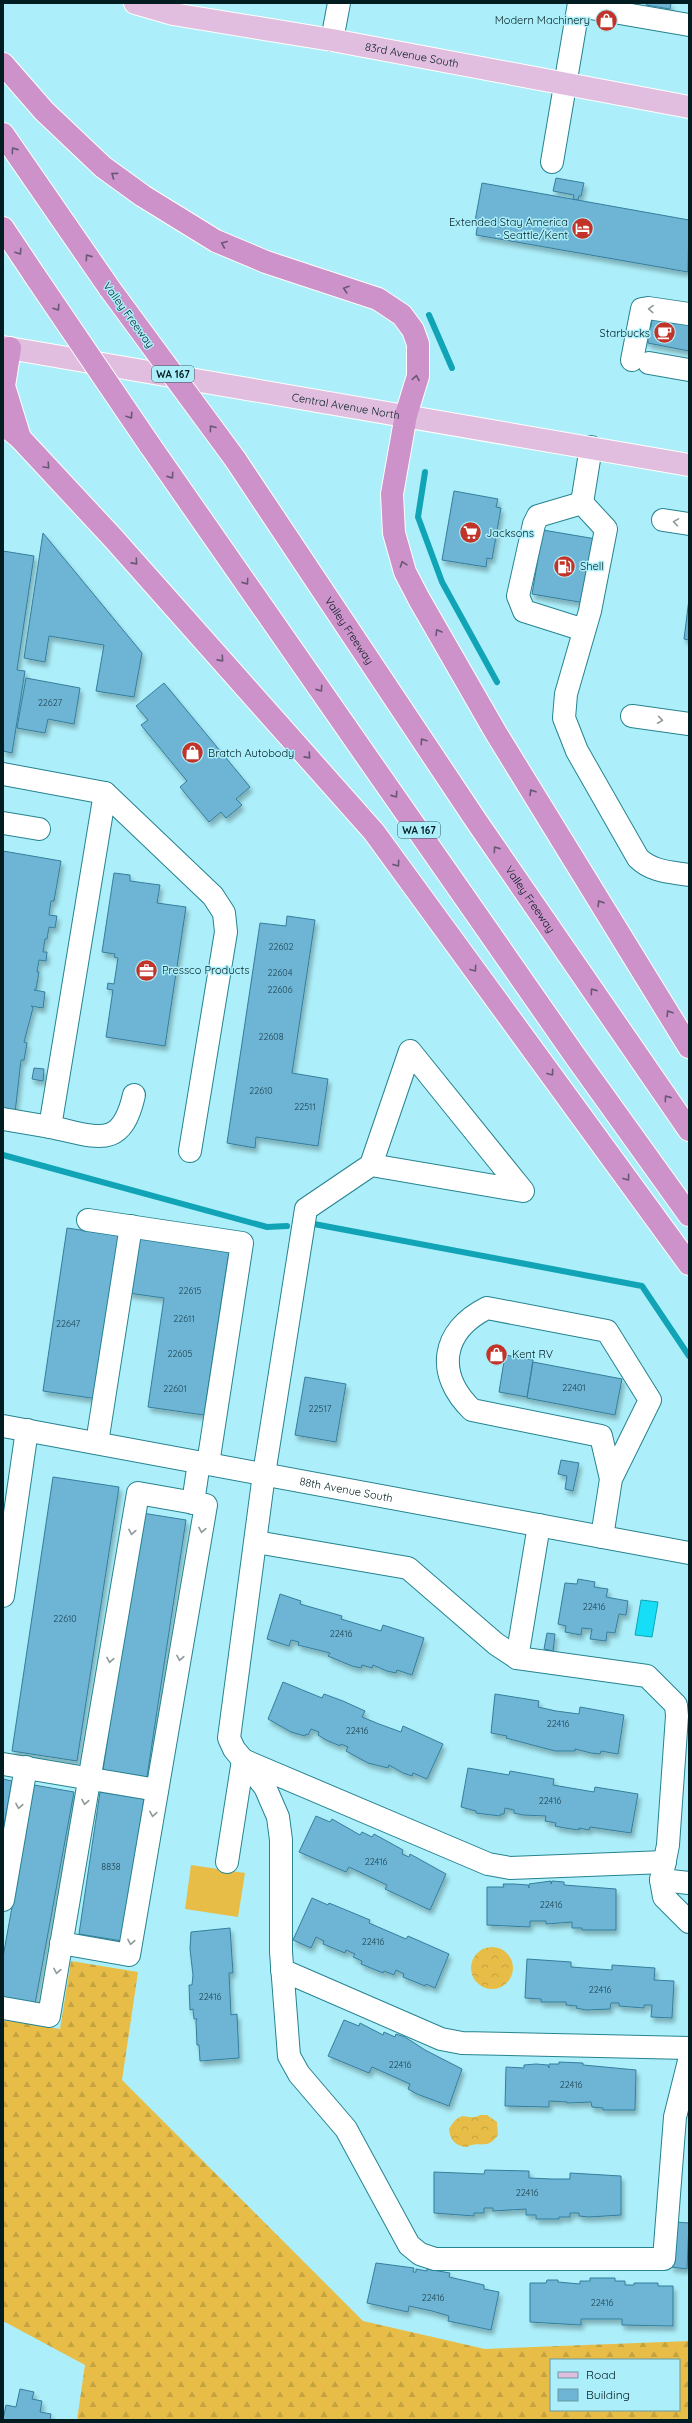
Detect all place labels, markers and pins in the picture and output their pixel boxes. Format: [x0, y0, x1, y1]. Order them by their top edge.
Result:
shop icon: Modern Machinery [593, 7, 619, 33]
place label: Modern Machinery [495, 13, 590, 27]
place label: Extended Stay America - Seattle/Kent [449, 215, 568, 242]
hotel icon: Extended Stay America - Seattle/Kent [570, 215, 596, 241]
cafe icon: Starbucks [652, 320, 678, 346]
place label: Starbucks [600, 326, 650, 340]
supermarket icon: Jacksons [458, 520, 484, 546]
place label: Jacksons [486, 526, 534, 540]
fuel station icon: Shell [551, 553, 577, 579]
place label: Shell [580, 559, 604, 573]
shop icon: Bratch Autobody [180, 740, 206, 766]
place label: Bratch Autobody [208, 746, 294, 760]
office icon: Pressco Products [133, 957, 159, 983]
place label: Pressco Products [162, 963, 250, 977]
shop icon: Kent RV [483, 1341, 509, 1367]
place label: Kent RV [512, 1347, 553, 1361]

